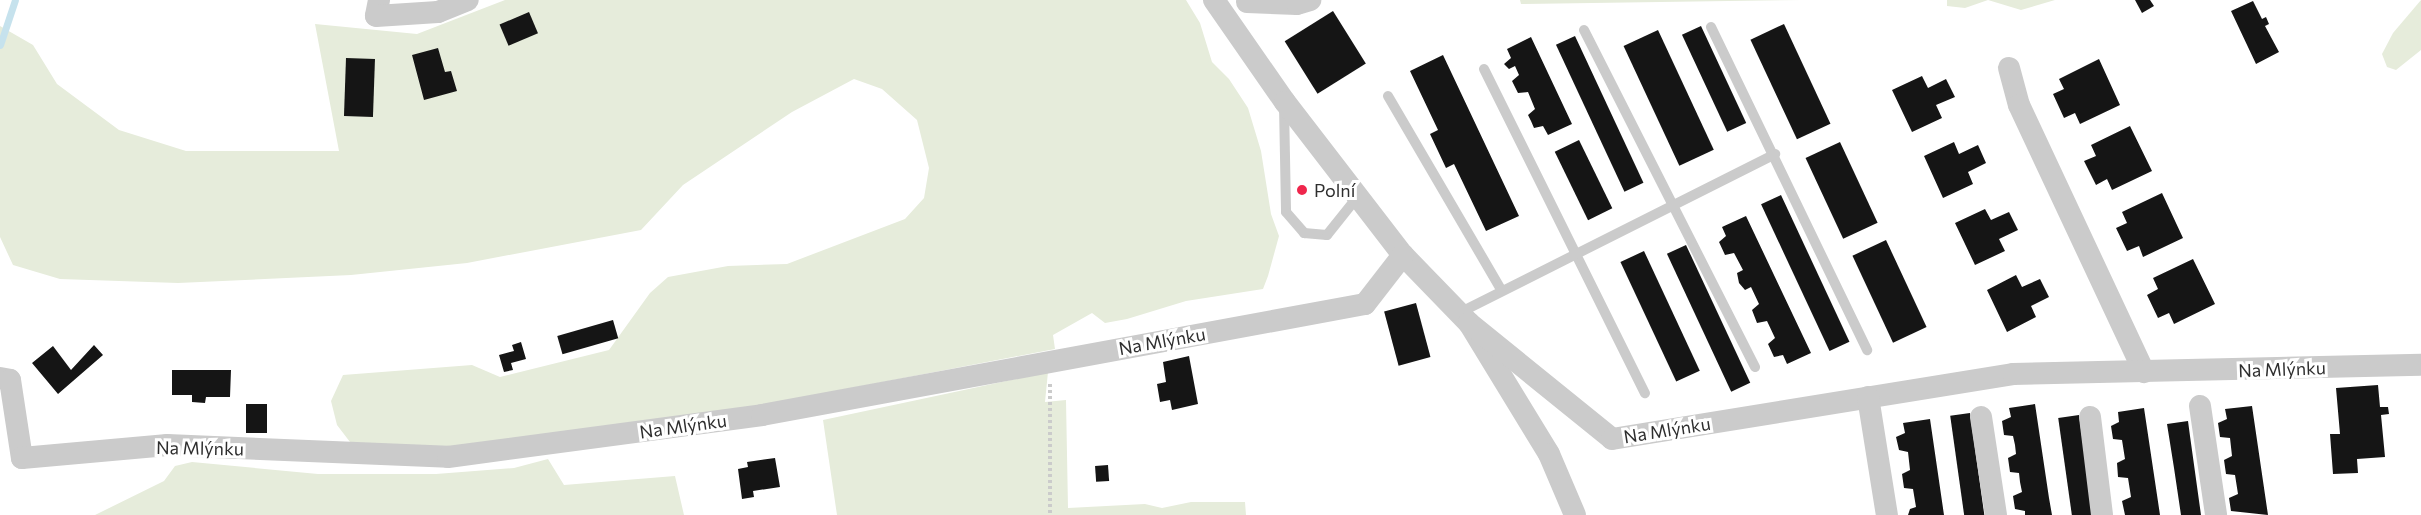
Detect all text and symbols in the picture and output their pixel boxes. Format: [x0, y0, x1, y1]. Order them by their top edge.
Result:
place label: Polní [1314, 179, 1355, 201]
marker: Polní [1295, 183, 1309, 197]
street label: Na Mlýnku [1117, 323, 1207, 359]
street label: Na Mlýnku [2238, 357, 2326, 381]
street label: Na Mlýnku [638, 409, 728, 443]
street label: Na Mlýnku [1622, 412, 1712, 448]
street label: Na Mlýnku [156, 436, 244, 460]

